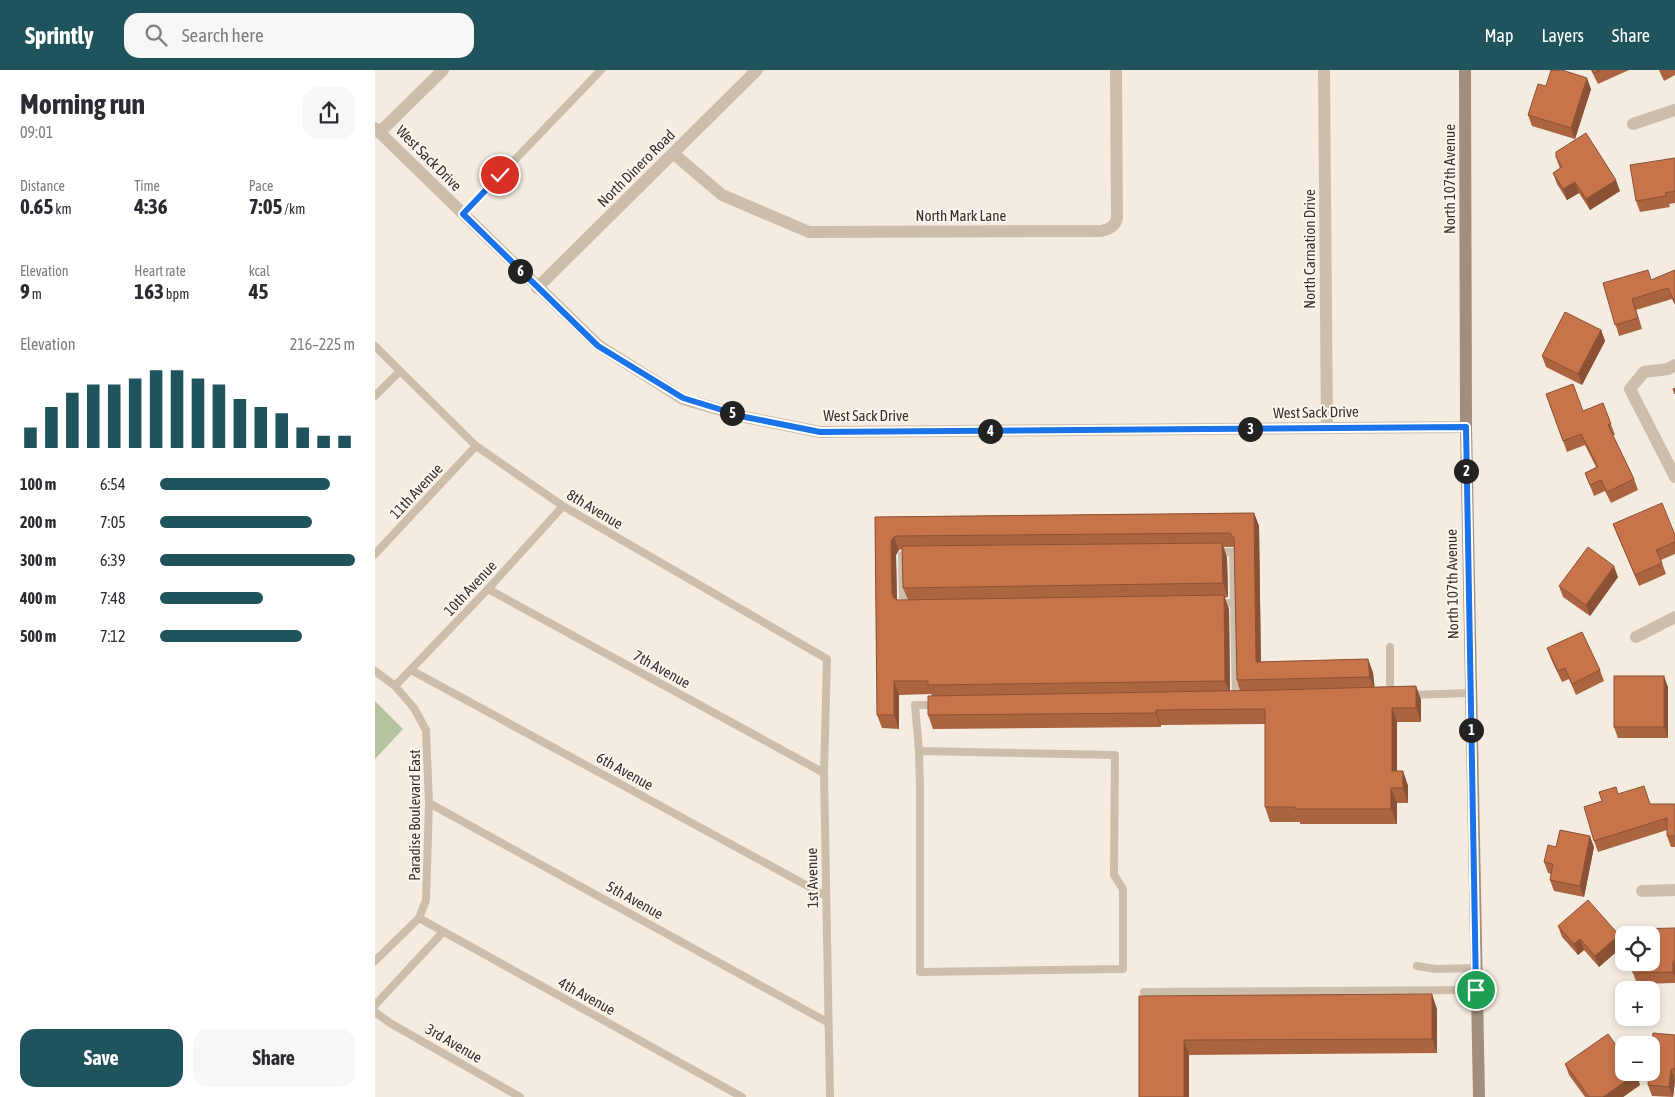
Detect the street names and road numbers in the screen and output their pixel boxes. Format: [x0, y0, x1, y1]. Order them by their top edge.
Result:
street label: West Sack Drive [393, 122, 465, 194]
street label: North 107th Avenue [1441, 124, 1458, 234]
street label: North Dinero Road [594, 126, 678, 210]
street label: North Carnation Drive [1301, 189, 1318, 309]
street label: North Mark Lane [916, 207, 1007, 224]
street label: West Sack Drive [1273, 403, 1359, 421]
street label: West Sack Drive [823, 407, 909, 424]
street label: 11th Avenue [386, 460, 446, 522]
street label: 8th Avenue [564, 486, 626, 532]
street label: North 107th Avenue [1443, 529, 1461, 639]
street label: 10th Avenue [440, 557, 500, 619]
street label: 7th Avenue [631, 646, 693, 692]
street label: 6th Avenue [594, 748, 656, 794]
street label: Paradise Boulevard East [406, 749, 423, 881]
street label: 1st Avenue [803, 848, 821, 908]
street label: 5th Avenue [604, 877, 666, 923]
street label: 4th Avenue [556, 973, 618, 1019]
street label: 3rd Avenue [423, 1020, 485, 1066]

